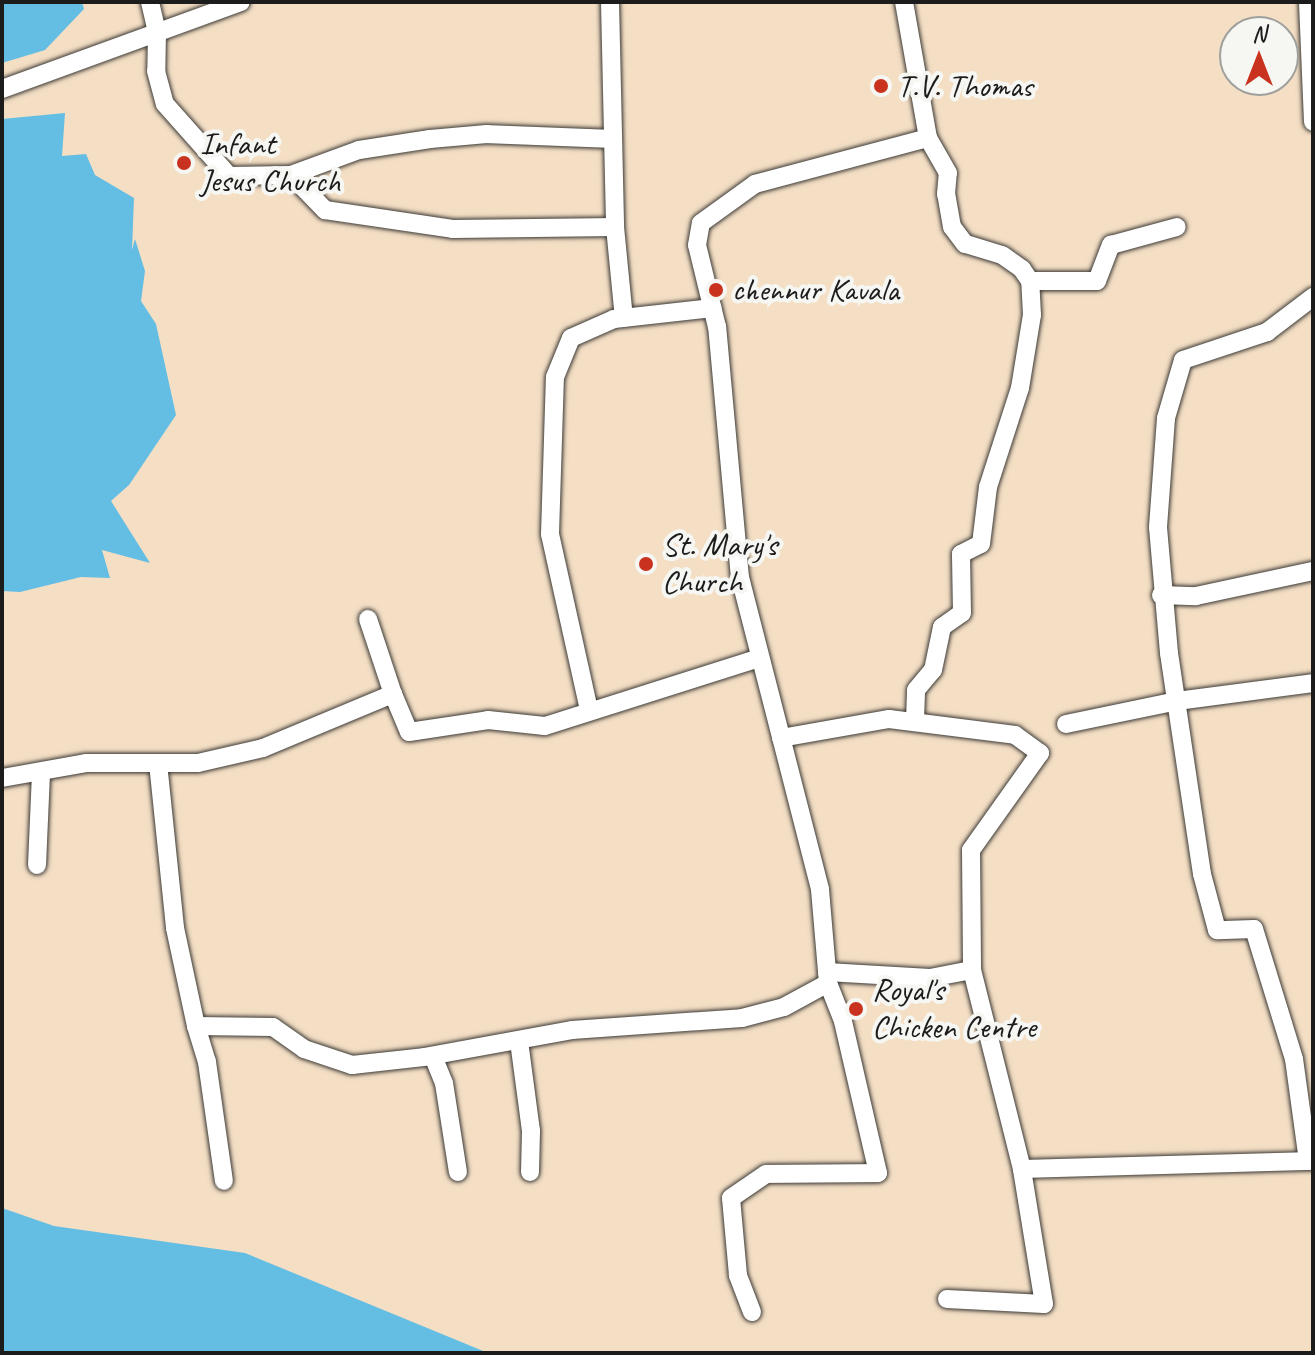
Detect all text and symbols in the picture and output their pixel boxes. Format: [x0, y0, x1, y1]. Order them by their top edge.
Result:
north arrow [1219, 16, 1299, 96]
text: N [1252, 20, 1266, 48]
place label: T.V. Thomas [897, 67, 1033, 105]
marker: T.V. Thomas [872, 77, 890, 95]
place label: Infant Jesus Church [200, 126, 341, 201]
marker: Infant Jesus Church [175, 154, 193, 172]
place label: chennur Kavala [732, 271, 898, 309]
marker: chennur Kavala [707, 281, 725, 299]
place label: St. Mary's Church [662, 527, 777, 602]
marker: St. Mary's Church [637, 555, 655, 573]
place label: Royal's Chicken Centre [872, 972, 1036, 1047]
marker: Royal's Chicken Centre [847, 1000, 865, 1018]

